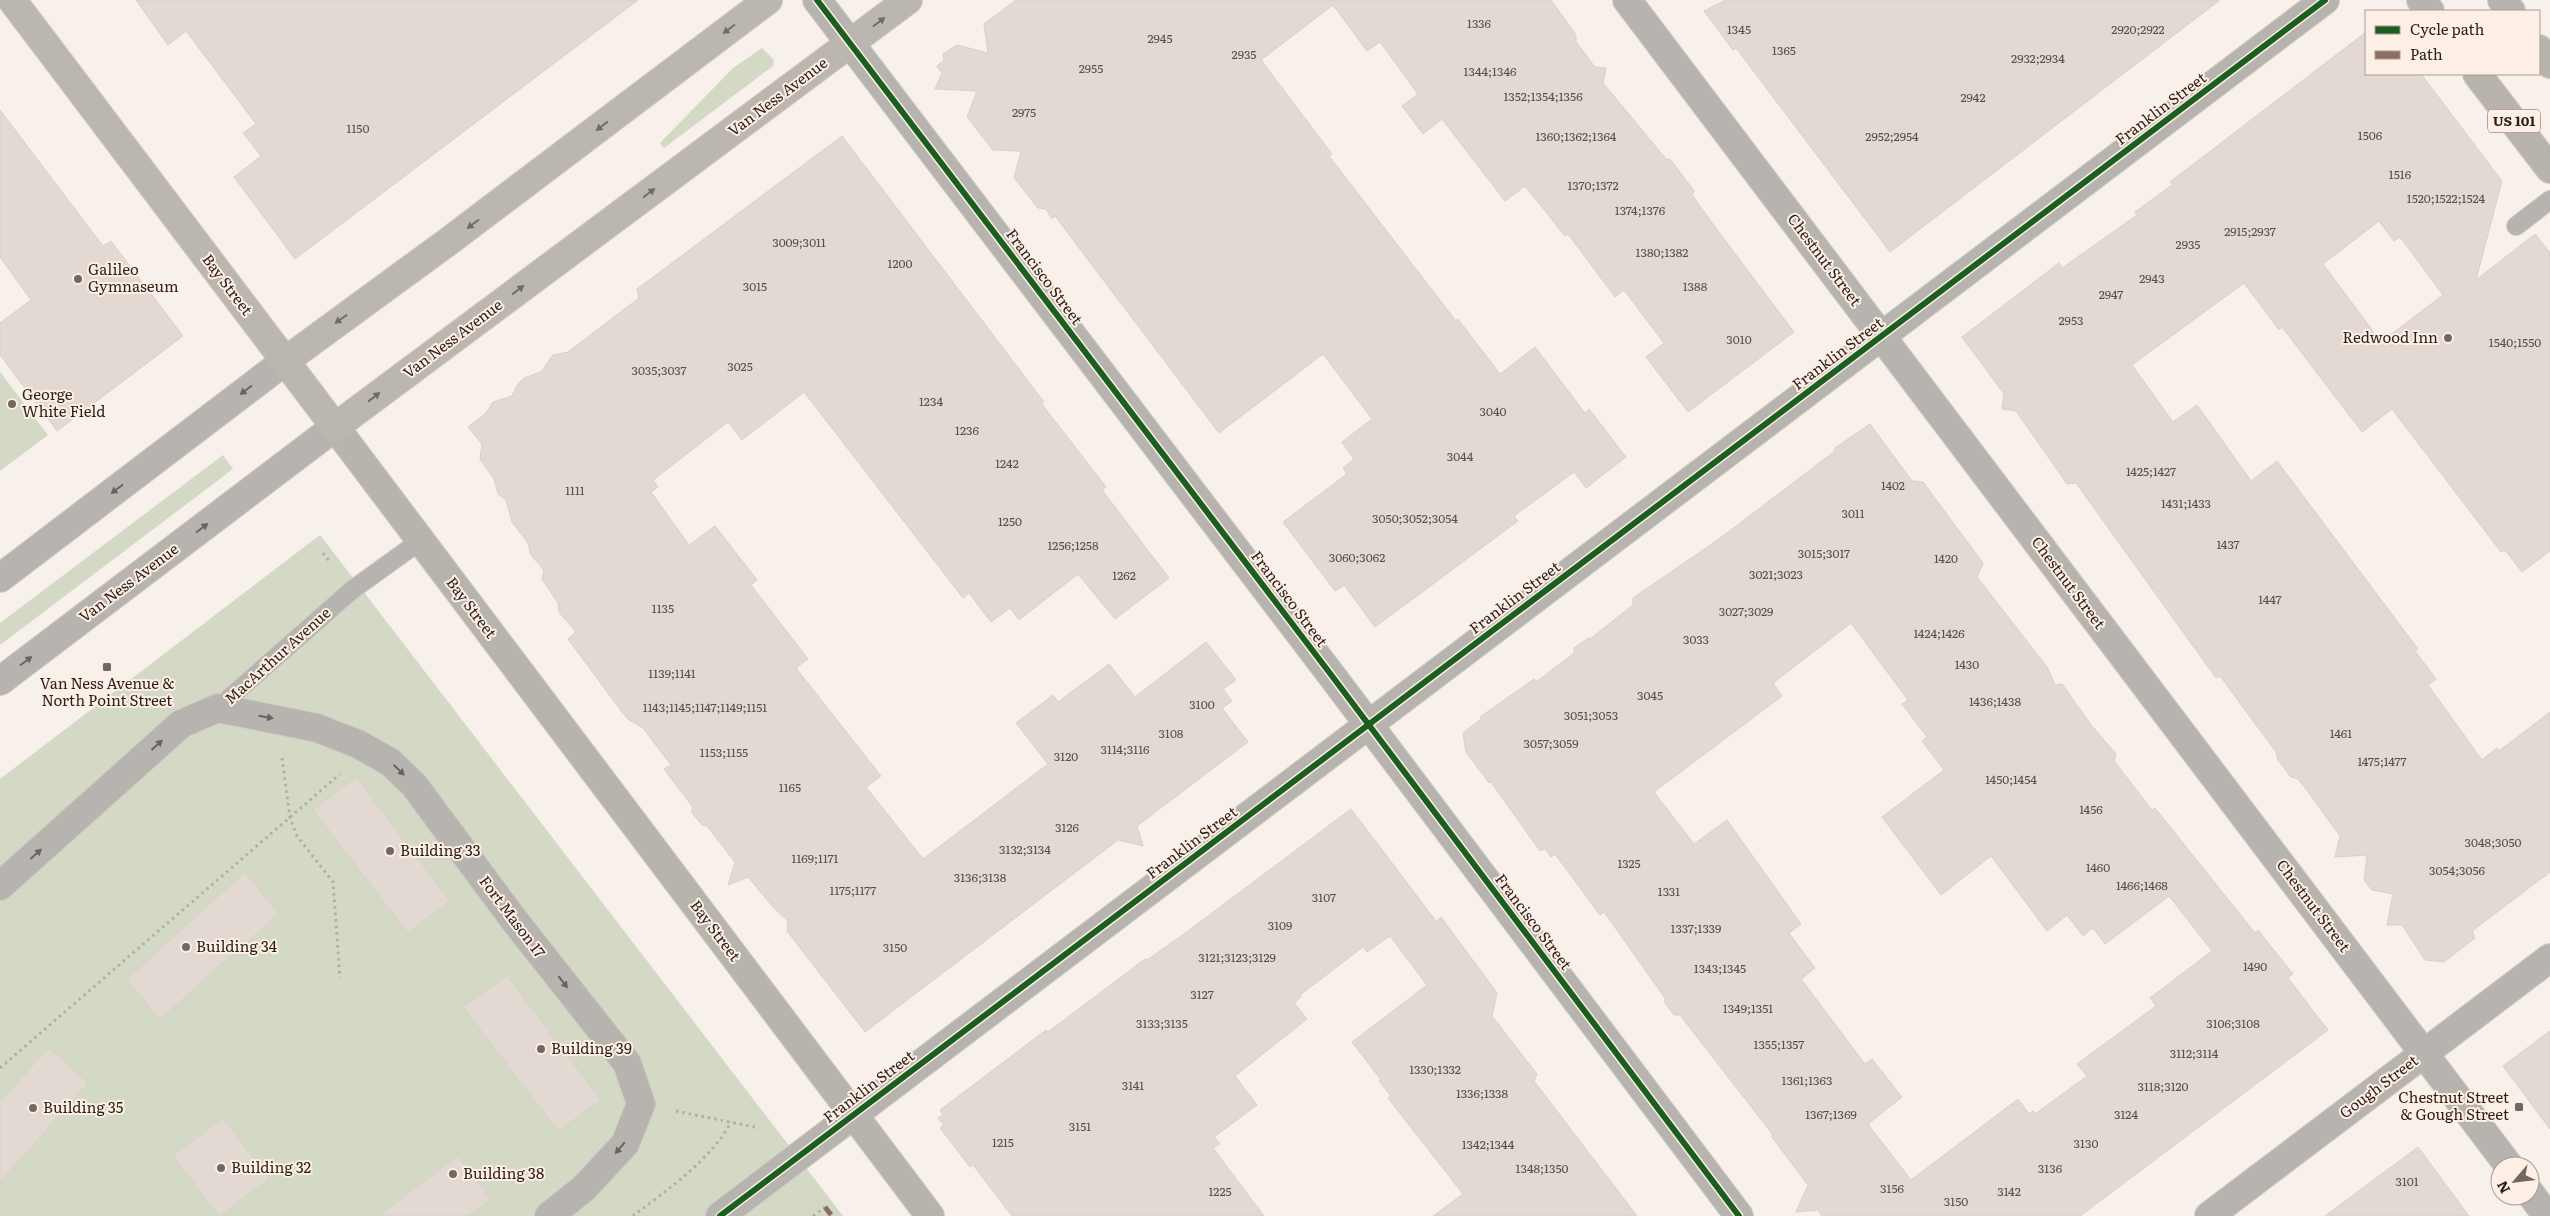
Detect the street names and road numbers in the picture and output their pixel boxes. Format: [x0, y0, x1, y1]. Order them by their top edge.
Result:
street label: Van Ness Avenue [722, 51, 832, 141]
street label: Franklin Street [2110, 66, 2211, 150]
road number: US 101 [2488, 110, 2540, 132]
street label: Chestnut Street [1783, 208, 1868, 310]
street label: Francisco Street [1001, 223, 1089, 329]
street label: Bay Street [197, 249, 259, 320]
street label: Van Ness Avenue [397, 293, 507, 383]
street label: Franklin Street [1787, 311, 1888, 395]
street label: Chestnut Street [2027, 531, 2112, 633]
street label: Van Ness Avenue [73, 537, 183, 627]
street label: Francisco Street [1246, 545, 1334, 651]
street label: Franklin Street [1464, 555, 1565, 639]
street label: Bay Street [441, 572, 503, 643]
street label: MacArthur Avenue [219, 601, 335, 709]
street label: Franklin Street [1141, 800, 1242, 884]
street label: Chestnut Street [2272, 854, 2357, 956]
street label: Francisco Street [1490, 868, 1578, 974]
street label: Fort Mason 17 [475, 870, 552, 962]
street label: Bay Street [685, 895, 747, 966]
street label: Franklin Street [818, 1044, 919, 1128]
street label: Gough Street [2334, 1048, 2422, 1123]

